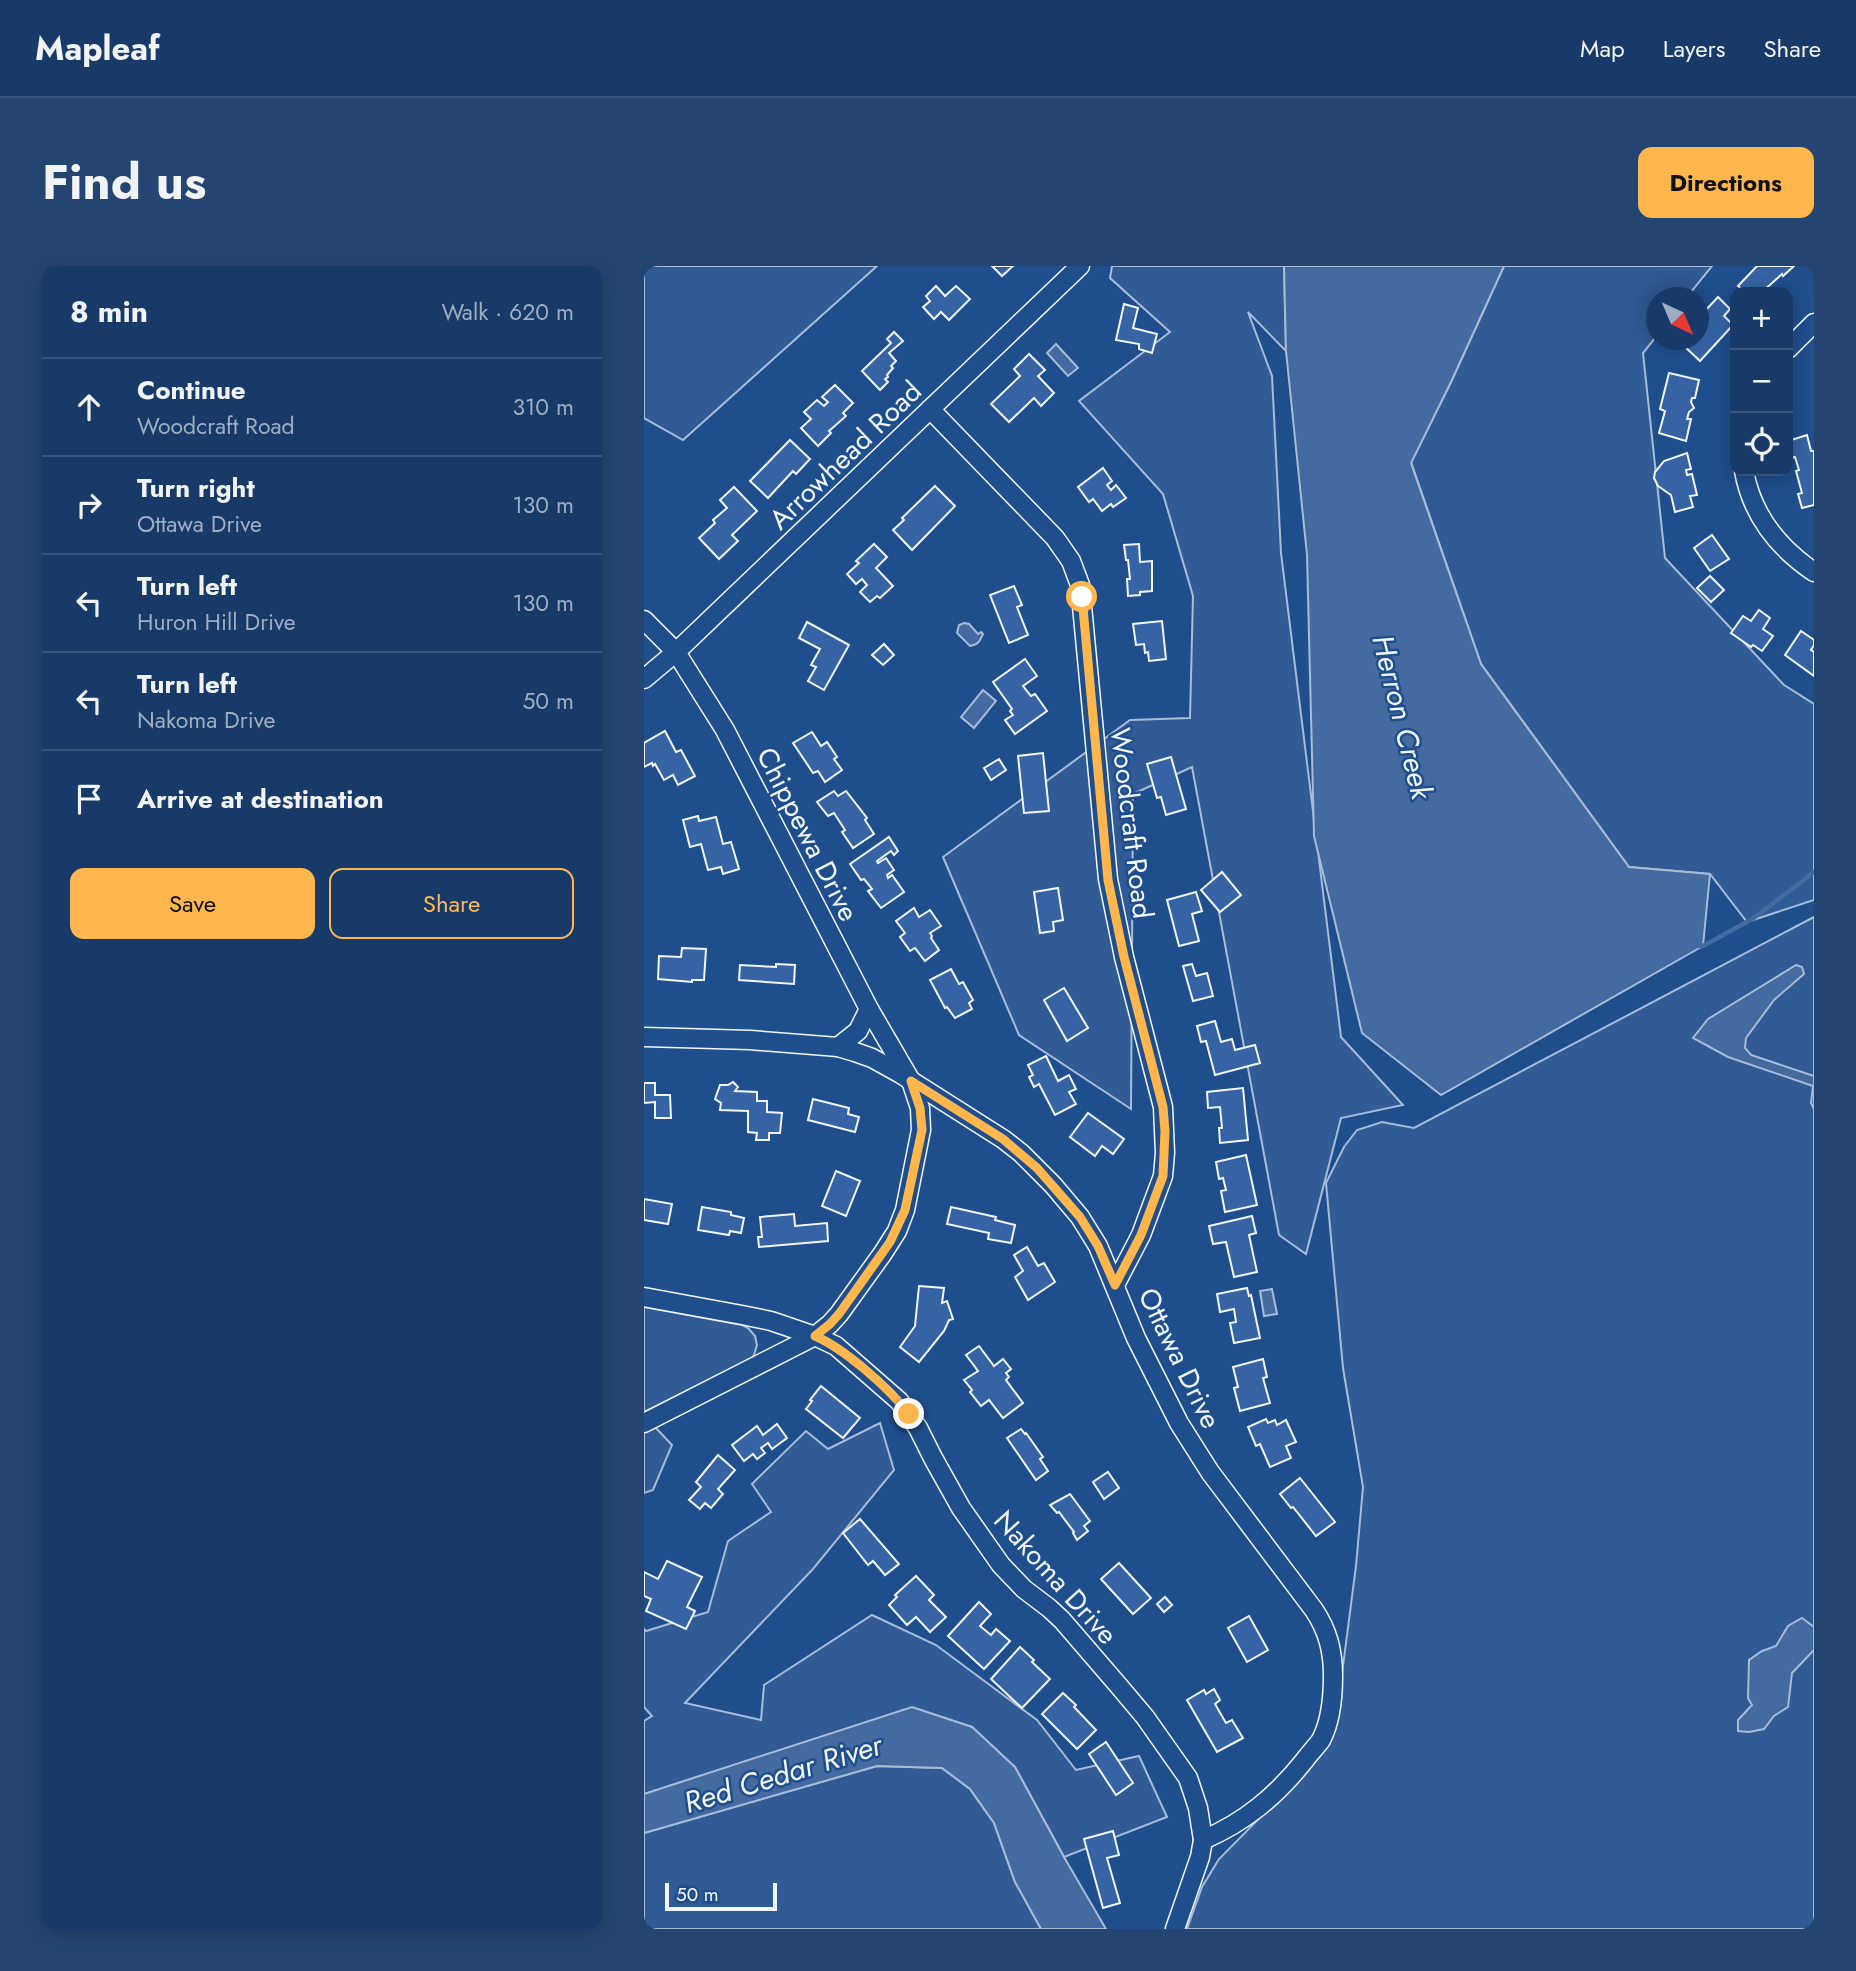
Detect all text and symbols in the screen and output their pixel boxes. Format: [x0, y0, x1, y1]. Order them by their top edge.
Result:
text: Mapleaf [35, 25, 160, 72]
text: Map [1580, 31, 1625, 66]
text: Layers [1663, 31, 1725, 66]
text: Share [1763, 31, 1821, 66]
text: Find us [42, 147, 206, 217]
button: Directions [1638, 147, 1814, 218]
north arrow [1646, 287, 1709, 350]
map controls [1730, 287, 1793, 476]
button: + [1730, 287, 1793, 350]
text: 8 min [70, 290, 148, 333]
text: Walk · 620 m [441, 295, 574, 329]
button: − [1730, 350, 1793, 413]
text: Continue [137, 371, 246, 409]
street label: Arrowhead Road [760, 372, 931, 539]
icon: ahead [70, 388, 108, 426]
text: 310 m [512, 390, 574, 424]
text: Woodcraft Road [137, 409, 295, 443]
button: locate [1730, 413, 1793, 476]
text: Turn right [137, 469, 255, 507]
icon: right [70, 486, 108, 524]
text: 130 m [512, 488, 574, 522]
text: Ottawa Drive [137, 507, 262, 541]
text: Turn left [137, 567, 237, 605]
route start [1066, 581, 1097, 612]
icon: left [70, 584, 108, 622]
text: 130 m [512, 586, 574, 620]
text: Huron Hill Drive [137, 605, 296, 639]
water label: Herron Creek [1361, 630, 1444, 805]
text: Turn left [137, 665, 237, 703]
icon: left [70, 682, 108, 720]
text: 50 m [522, 684, 574, 718]
text: Nakoma Drive [137, 703, 275, 737]
street label: Woodcraft Road [1099, 725, 1164, 921]
street label: Chippewa Drive [746, 740, 869, 928]
icon: arrive [70, 780, 108, 818]
text: Arrive at destination [137, 780, 384, 818]
button: Save [70, 868, 315, 939]
button: Share [329, 868, 574, 939]
street label: Ottawa Drive [1128, 1281, 1231, 1436]
route end [893, 1398, 924, 1429]
street label: Nakoma Drive [984, 1501, 1127, 1654]
water label: Red Cedar River [678, 1722, 889, 1824]
scale bar [665, 1880, 777, 1912]
text: 50 m [676, 1881, 719, 1908]

